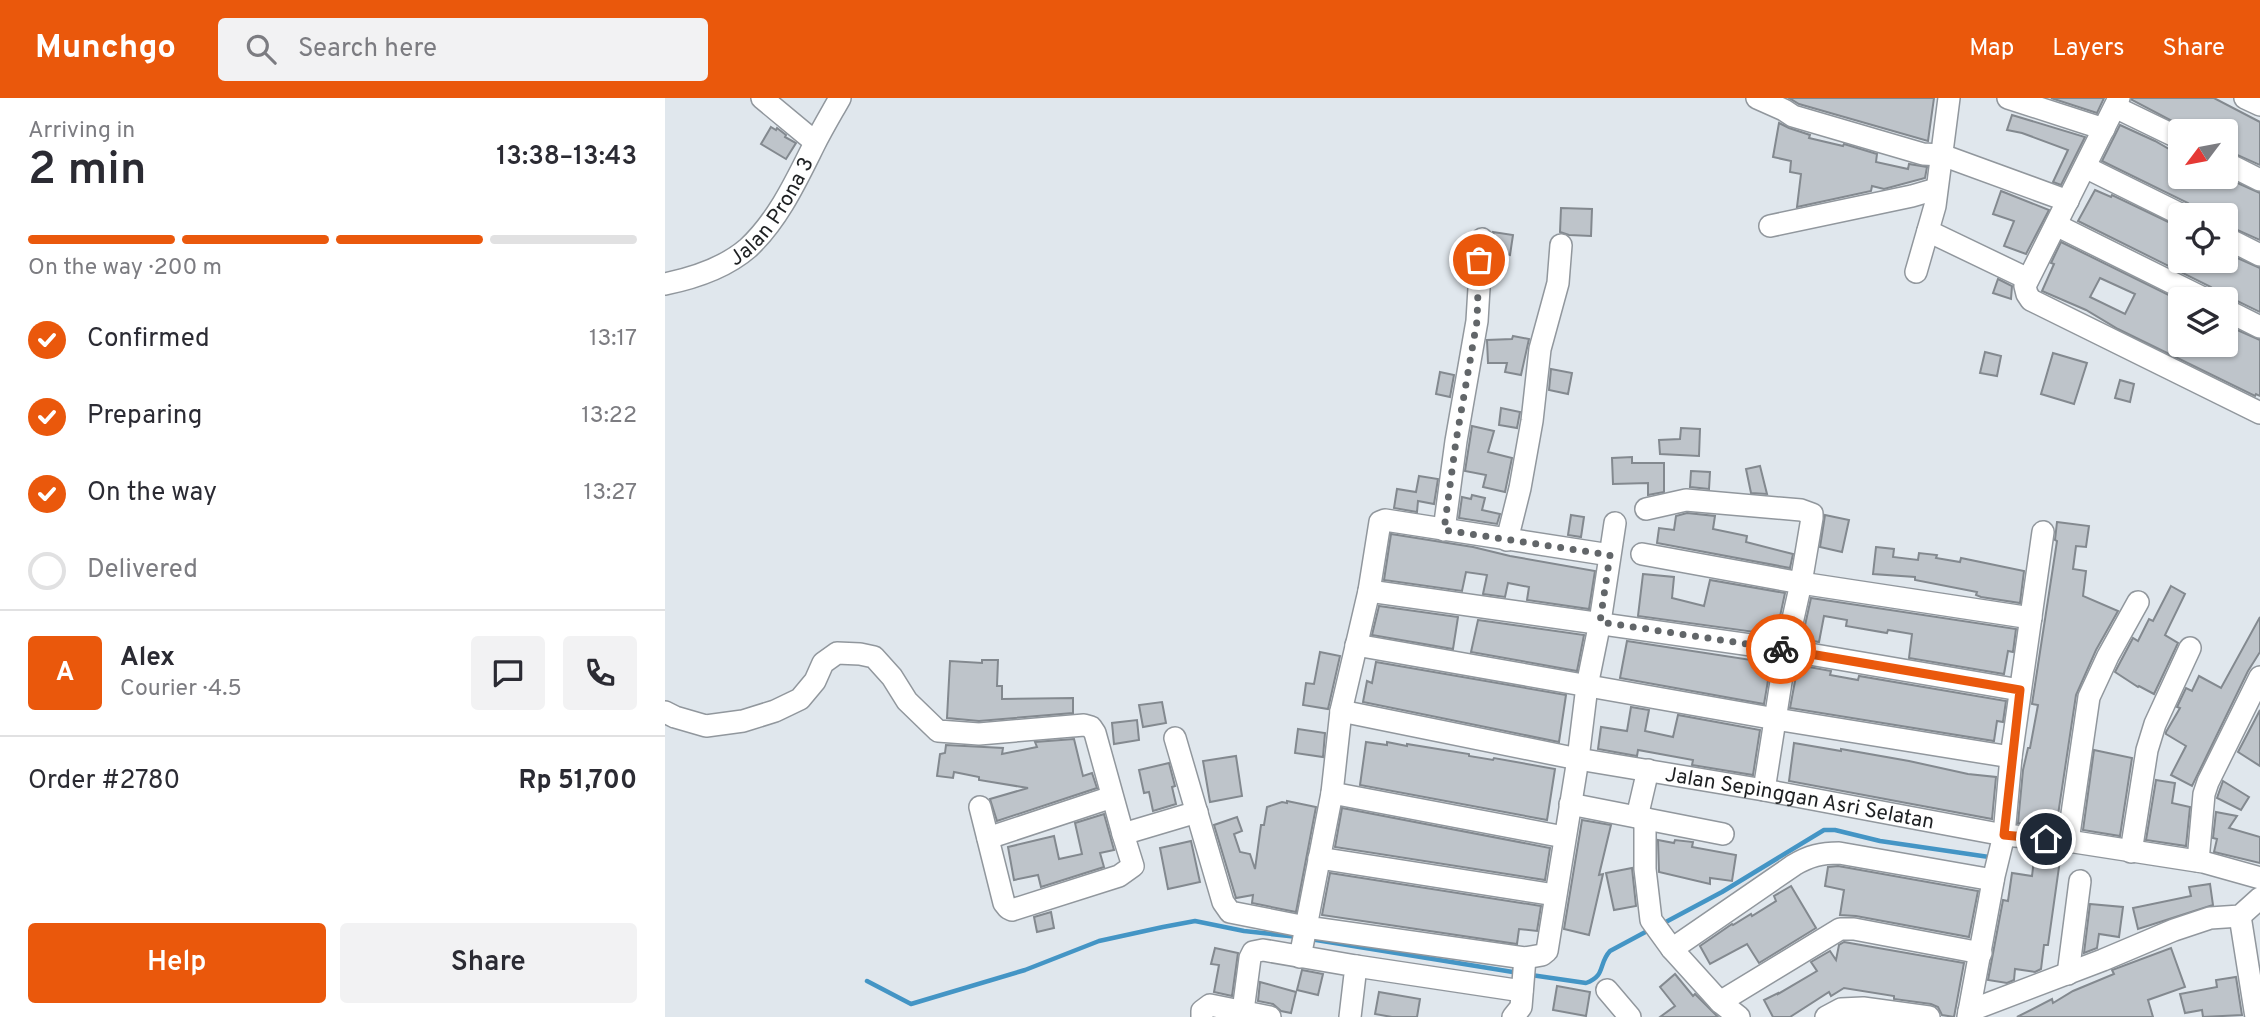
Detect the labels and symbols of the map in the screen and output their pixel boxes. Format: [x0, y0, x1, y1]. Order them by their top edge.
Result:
north arrow [2168, 119, 2238, 189]
street label: Jalan Prona 3 [724, 153, 821, 273]
pin [1449, 230, 1509, 290]
courier [1746, 614, 1816, 684]
street label: Jalan Sepinggan Asri Selatan [1663, 762, 1936, 837]
pin [2016, 809, 2076, 869]

